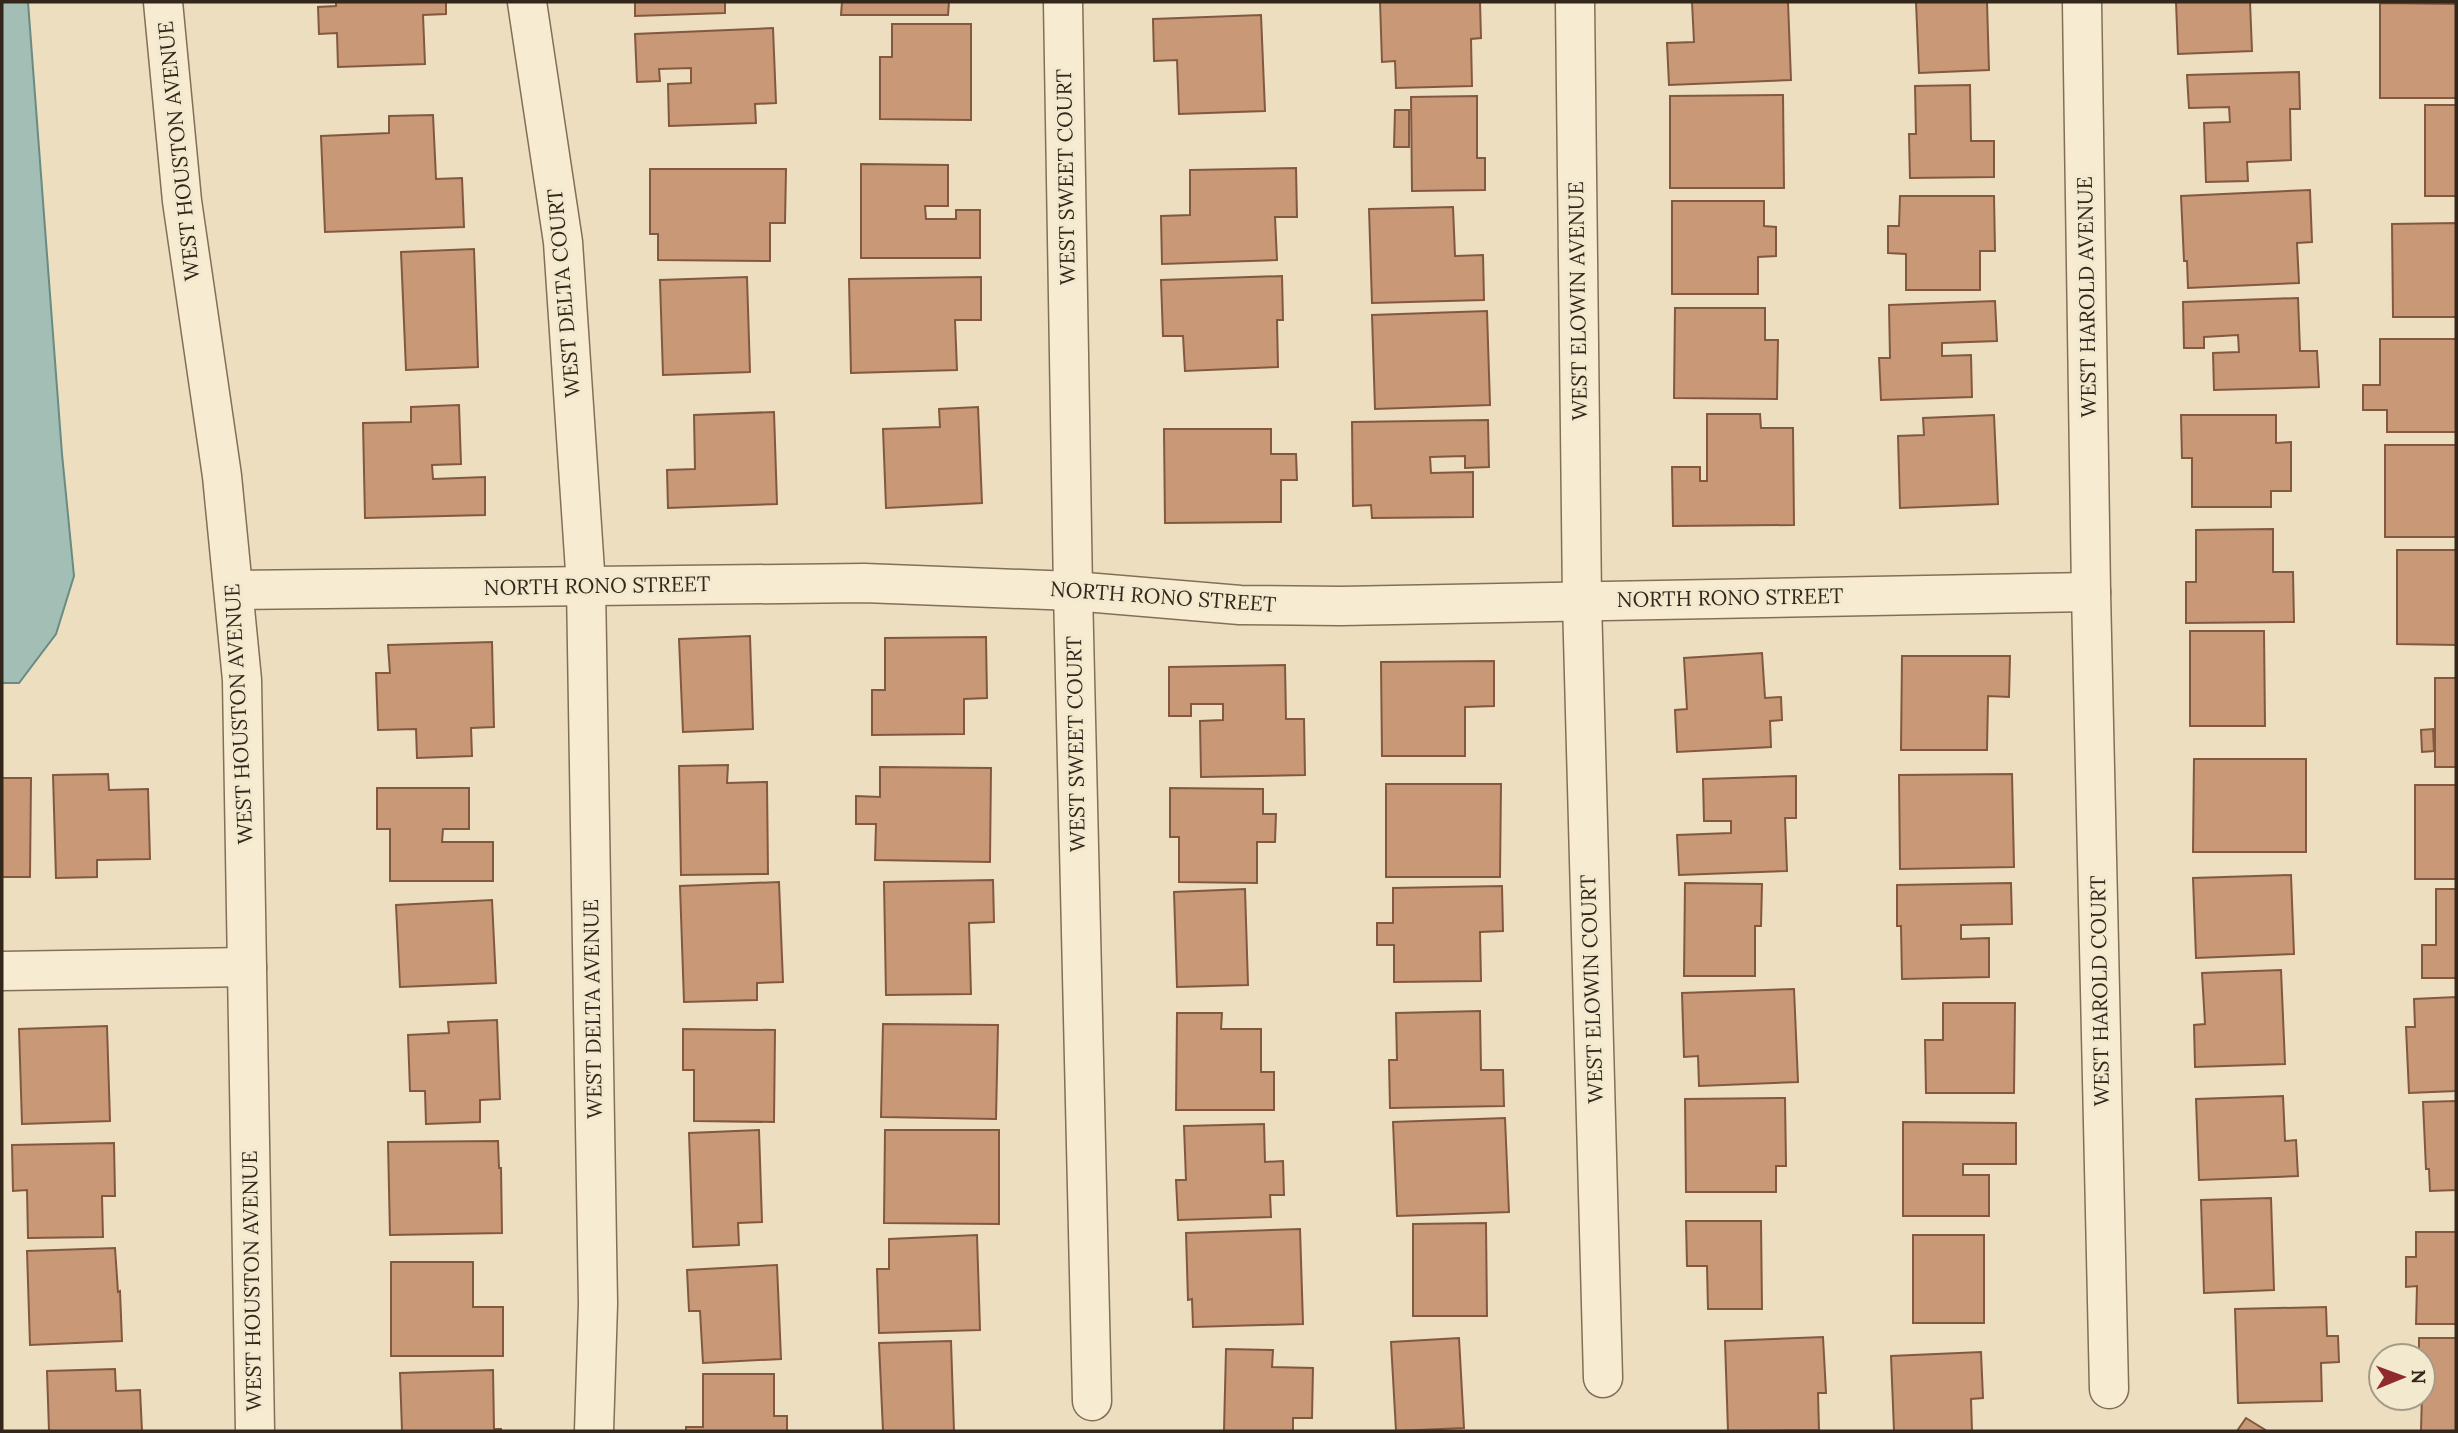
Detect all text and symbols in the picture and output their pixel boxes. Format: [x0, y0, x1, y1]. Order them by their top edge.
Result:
street label: WEST HOUSTON AVENUE [151, 20, 206, 282]
street label: WEST SWEET COURT [1050, 69, 1081, 285]
street label: WEST HAROLD AVENUE [2071, 176, 2102, 418]
street label: WEST ELOWIN AVENUE [1562, 181, 1593, 421]
street label: WEST DELTA COURT [541, 188, 586, 399]
street label: NORTH RONO STREET [483, 570, 711, 601]
street label: NORTH RONO STREET [1049, 575, 1277, 618]
street label: NORTH RONO STREET [1616, 582, 1844, 613]
street label: WEST HOUSTON AVENUE [218, 583, 259, 845]
street label: WEST SWEET COURT [1060, 636, 1091, 852]
street label: WEST ELOWIN COURT [1574, 874, 1609, 1104]
street label: WEST HAROLD COURT [2084, 875, 2115, 1107]
street label: WEST DELTA AVENUE [577, 899, 608, 1119]
street label: WEST HOUSTON AVENUE [236, 1150, 267, 1412]
north arrow [2367, 1342, 2437, 1412]
text: N [2407, 1369, 2431, 1385]

